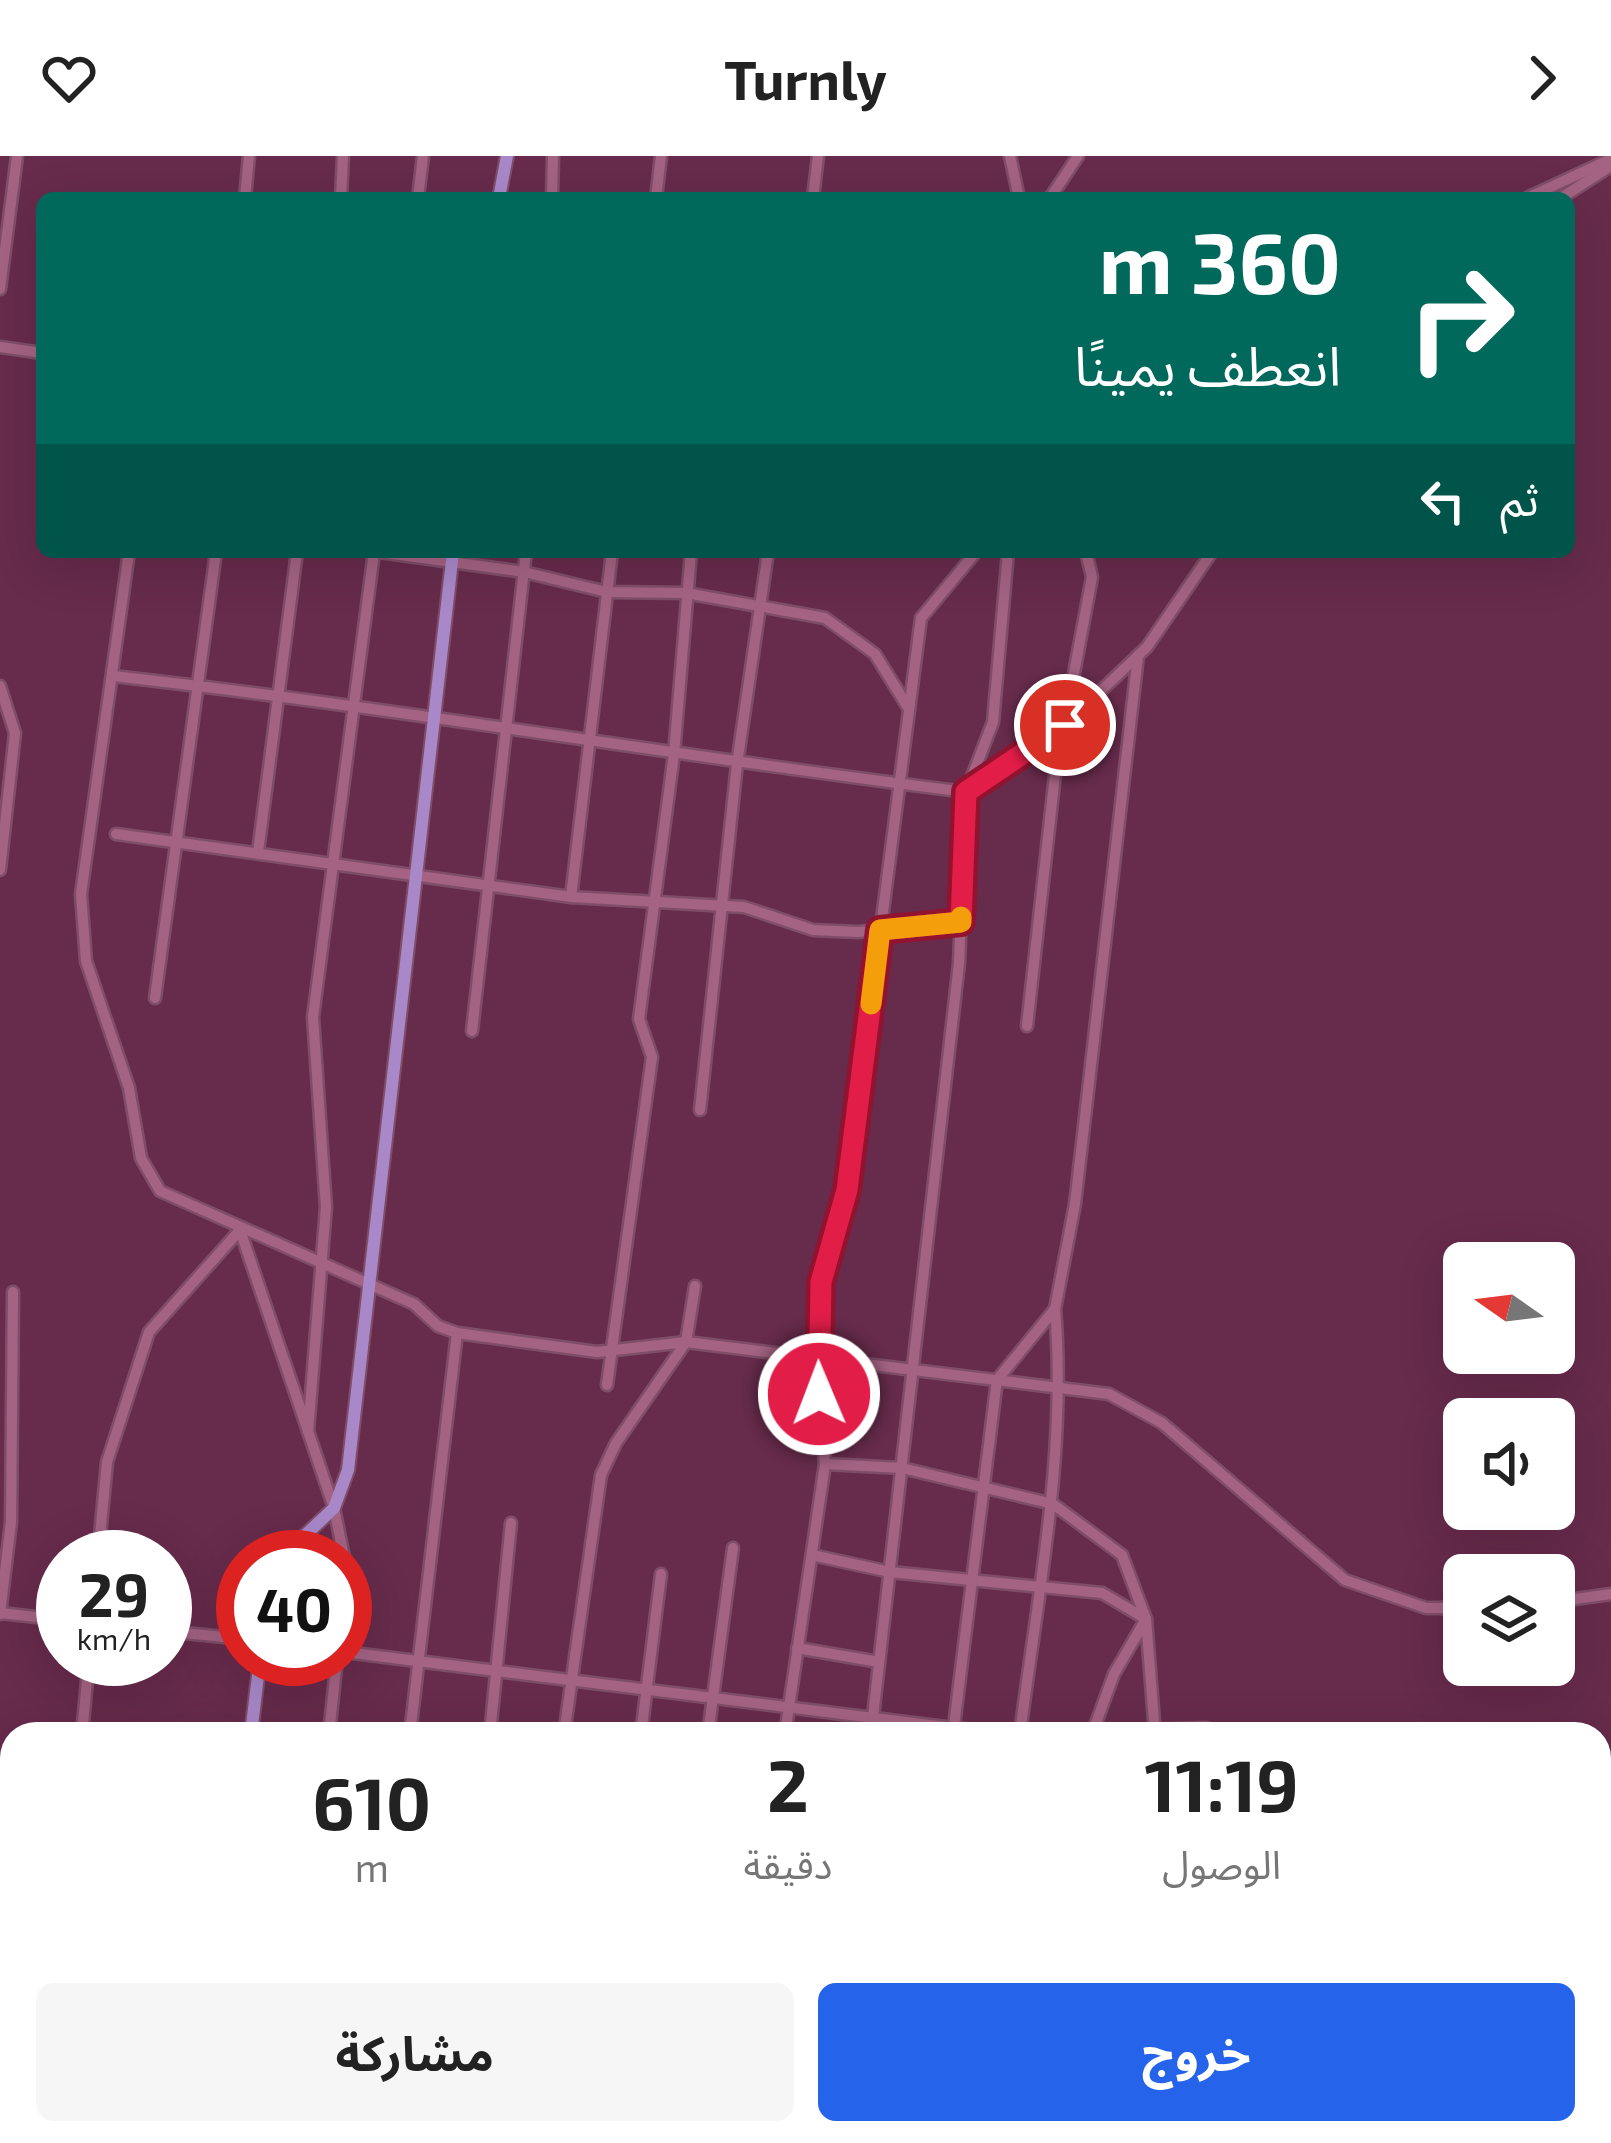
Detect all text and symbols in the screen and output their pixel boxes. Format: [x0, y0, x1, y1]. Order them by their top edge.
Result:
icon: heart [36, 45, 102, 111]
icon: forward [1509, 45, 1575, 111]
text: Turnly [724, 46, 887, 111]
text: 360 m [1099, 210, 1341, 311]
icon: right [1383, 240, 1539, 396]
text: انعطف يمينًا [1074, 332, 1341, 397]
icon: left [1410, 468, 1476, 534]
text: ثم [1500, 471, 1539, 525]
pin [1014, 674, 1116, 776]
icon: arrive [1032, 692, 1098, 758]
north arrow [1443, 1242, 1575, 1374]
map controls [1443, 1242, 1575, 1686]
position arrow [756, 1331, 882, 1457]
button: sound [1443, 1398, 1575, 1530]
speed limit sign: 40 [216, 1530, 372, 1686]
button: layers [1443, 1554, 1575, 1686]
text: 29 [79, 1557, 149, 1629]
text: km/h [77, 1620, 151, 1656]
text: 2 [767, 1740, 809, 1826]
text: 11:19 [1145, 1740, 1299, 1826]
text: 610 [312, 1758, 431, 1844]
text: دقيقة [743, 1840, 832, 1887]
text: الوصول [1162, 1840, 1281, 1887]
text: m [355, 1843, 389, 1890]
button: مشاركة [36, 1983, 794, 2121]
button: خروج [818, 1983, 1575, 2121]

